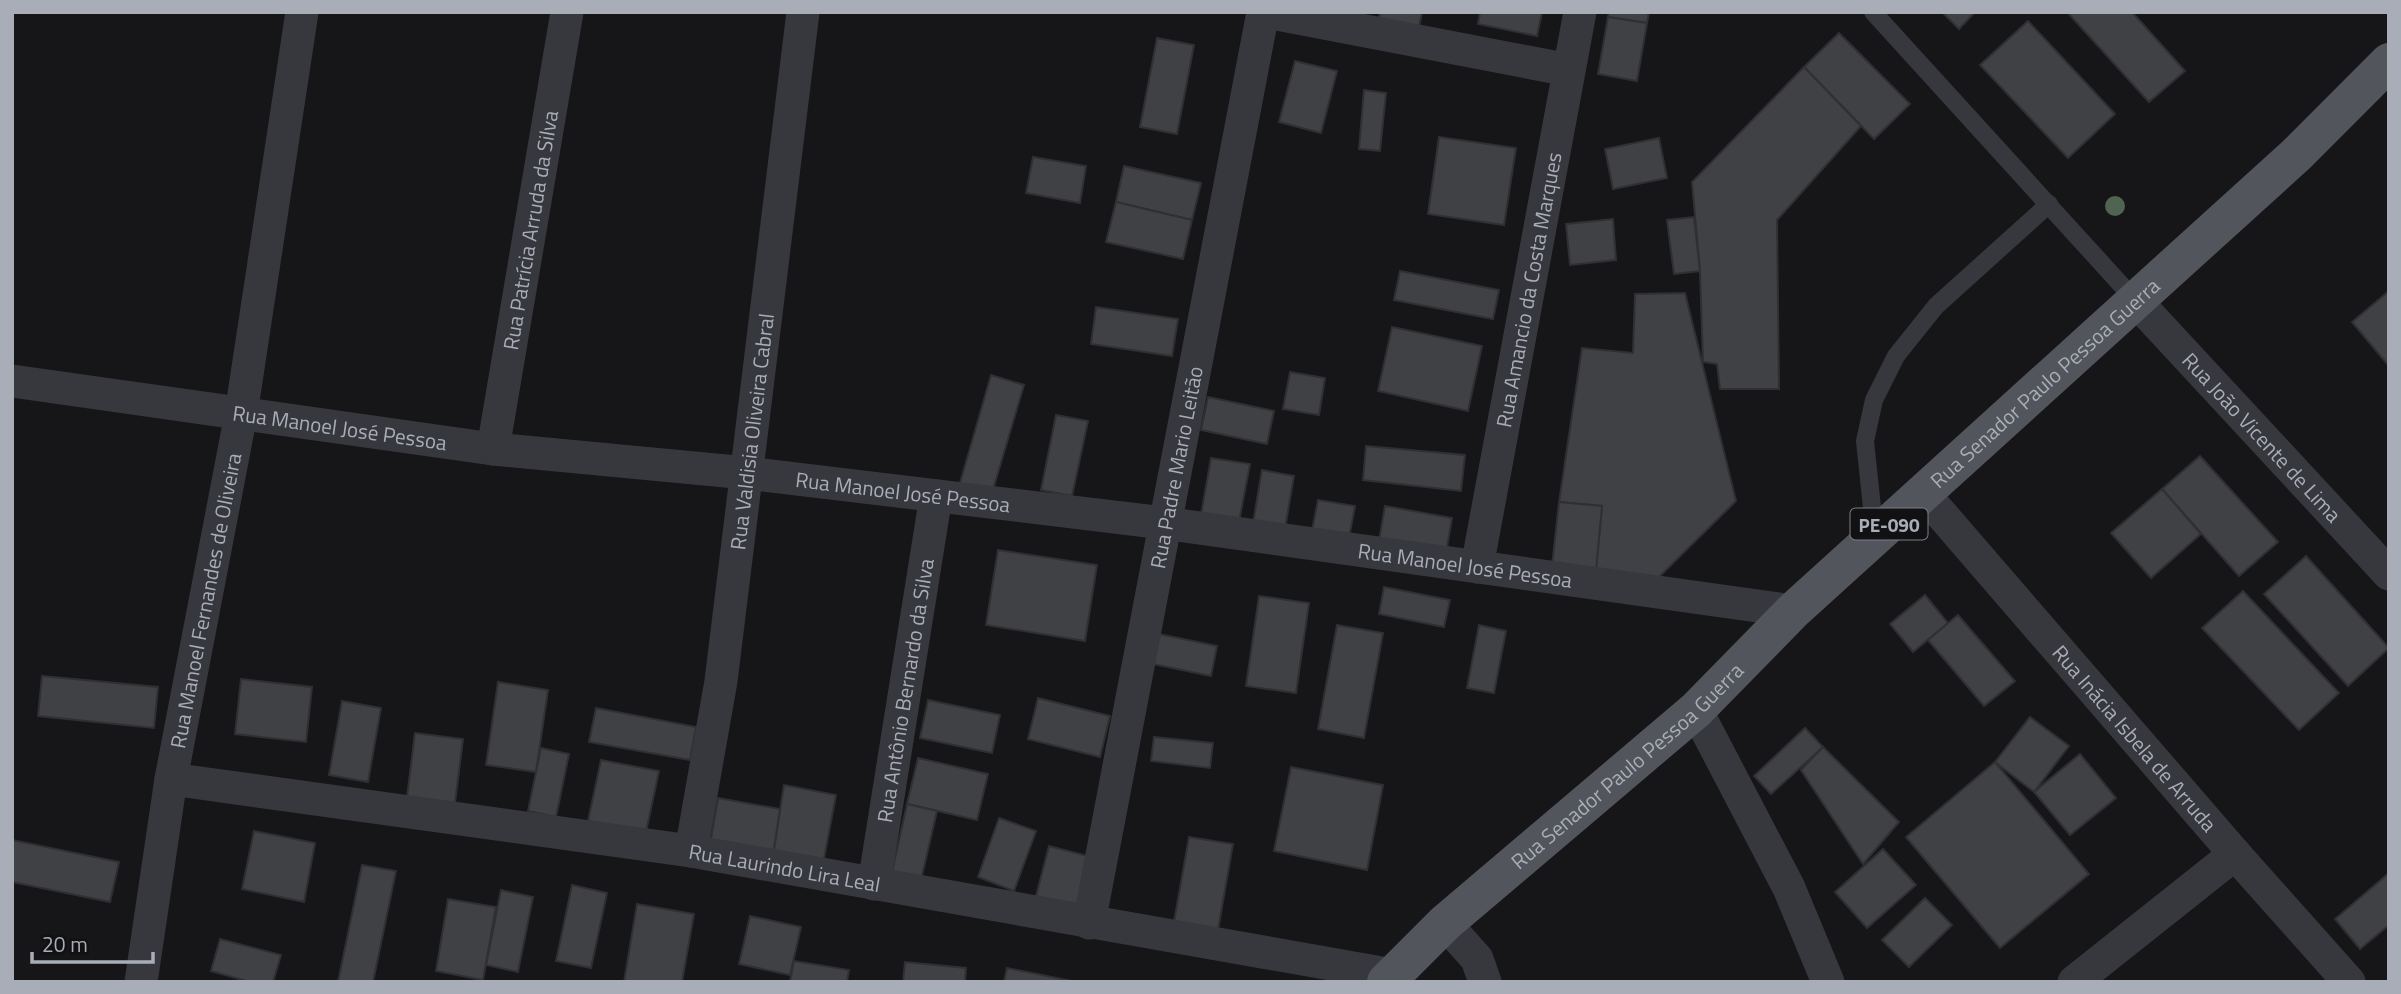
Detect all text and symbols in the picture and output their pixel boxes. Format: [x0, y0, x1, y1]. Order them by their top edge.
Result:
street label: Rua Patrícia Arruda da Silva [494, 107, 566, 352]
street label: Rua Amancio da Costa Marques [1487, 150, 1570, 430]
street label: Rua Senador Paulo Pessoa Guerra [1923, 270, 2167, 495]
street label: Rua Valdisia Oliveira Cabral [721, 311, 782, 552]
street label: Rua João Vicente de Lima [2175, 345, 2350, 530]
street label: Rua Padre Mario Leitão [1141, 363, 1211, 571]
street label: Rua Manoel José Pessoa [231, 396, 449, 458]
street label: Rua Manoel Fernandes de Oliveira [161, 450, 249, 751]
street label: Rua Manoel José Pessoa [794, 463, 1013, 521]
road number: PE-090 [1850, 509, 1927, 540]
street label: Rua Manoel José Pessoa [1356, 534, 1575, 596]
street label: Rua Antônio Bernardo da Silva [868, 556, 942, 825]
street label: Rua Inácia Isbela de Arruda [2045, 638, 2225, 839]
street label: Rua Senador Paulo Pessoa Guerra [1504, 655, 1751, 877]
street label: Rua Laurindo Lira Leal [686, 835, 883, 900]
scale bar [32, 920, 152, 964]
text: 20 m [42, 928, 88, 960]

